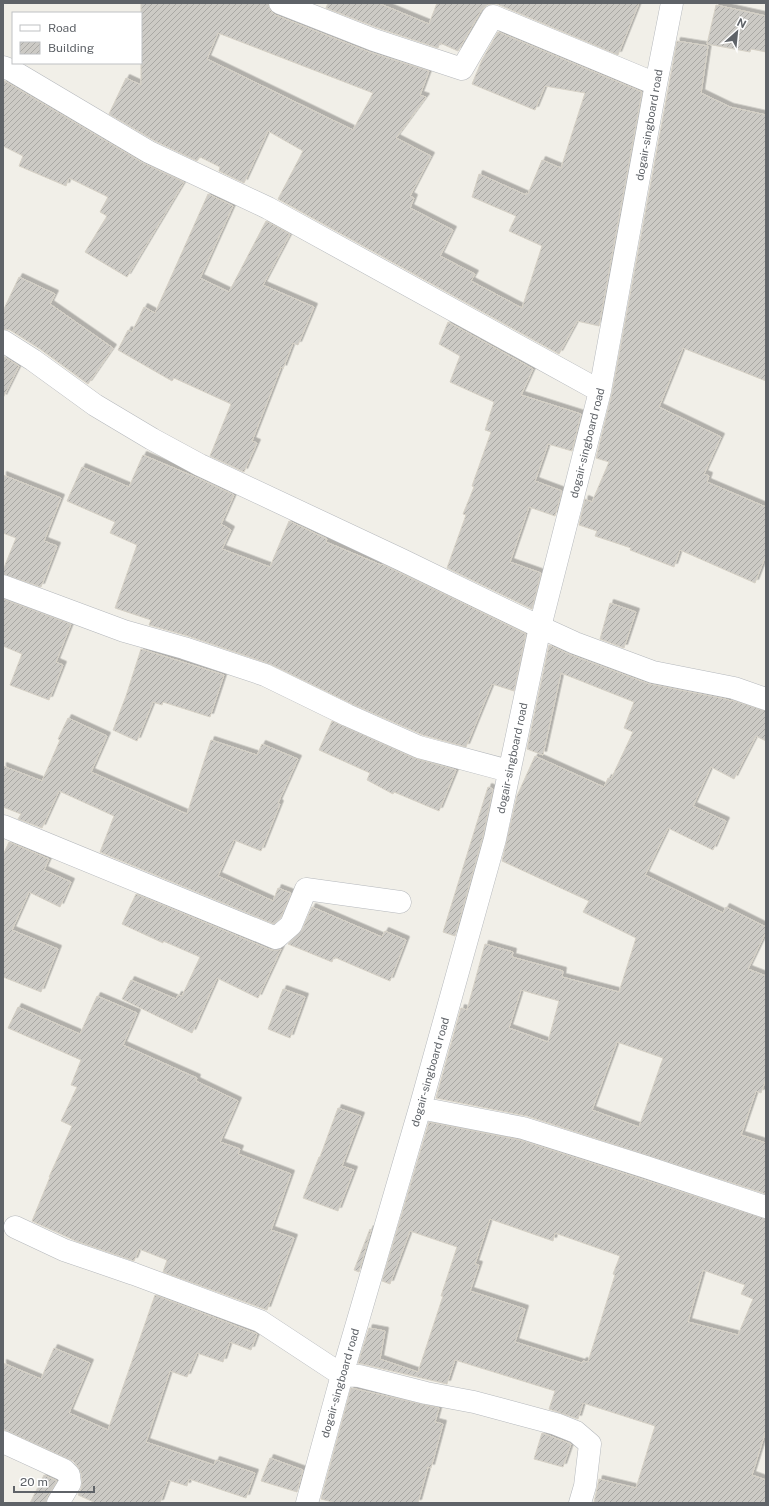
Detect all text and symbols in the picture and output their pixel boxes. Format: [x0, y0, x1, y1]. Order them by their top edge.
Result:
legend [12, 12, 142, 64]
north arrow [717, 12, 757, 52]
text: N [735, 16, 748, 30]
text: Road [48, 21, 76, 35]
text: Building [48, 41, 94, 55]
street label: dogair-singboard road [633, 68, 665, 182]
street label: dogair-singboard road [568, 387, 606, 499]
street label: dogair-singboard road [494, 701, 530, 815]
street label: dogair-singboard road [409, 1016, 451, 1128]
street label: dogair-singboard road [319, 1327, 361, 1439]
scale bar [14, 1468, 94, 1494]
text: 20 m [20, 1475, 48, 1489]

